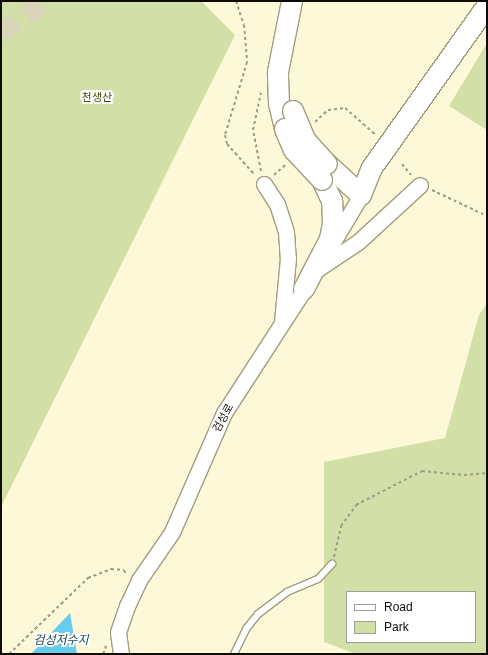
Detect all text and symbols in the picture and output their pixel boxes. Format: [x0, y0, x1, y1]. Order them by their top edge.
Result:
park label: 천생산 [82, 90, 112, 104]
street label: 검성로 [210, 402, 236, 434]
legend [346, 591, 476, 643]
text: Road [384, 600, 413, 614]
text: Park [384, 620, 409, 634]
water label: 검성저수지 [33, 634, 89, 648]

